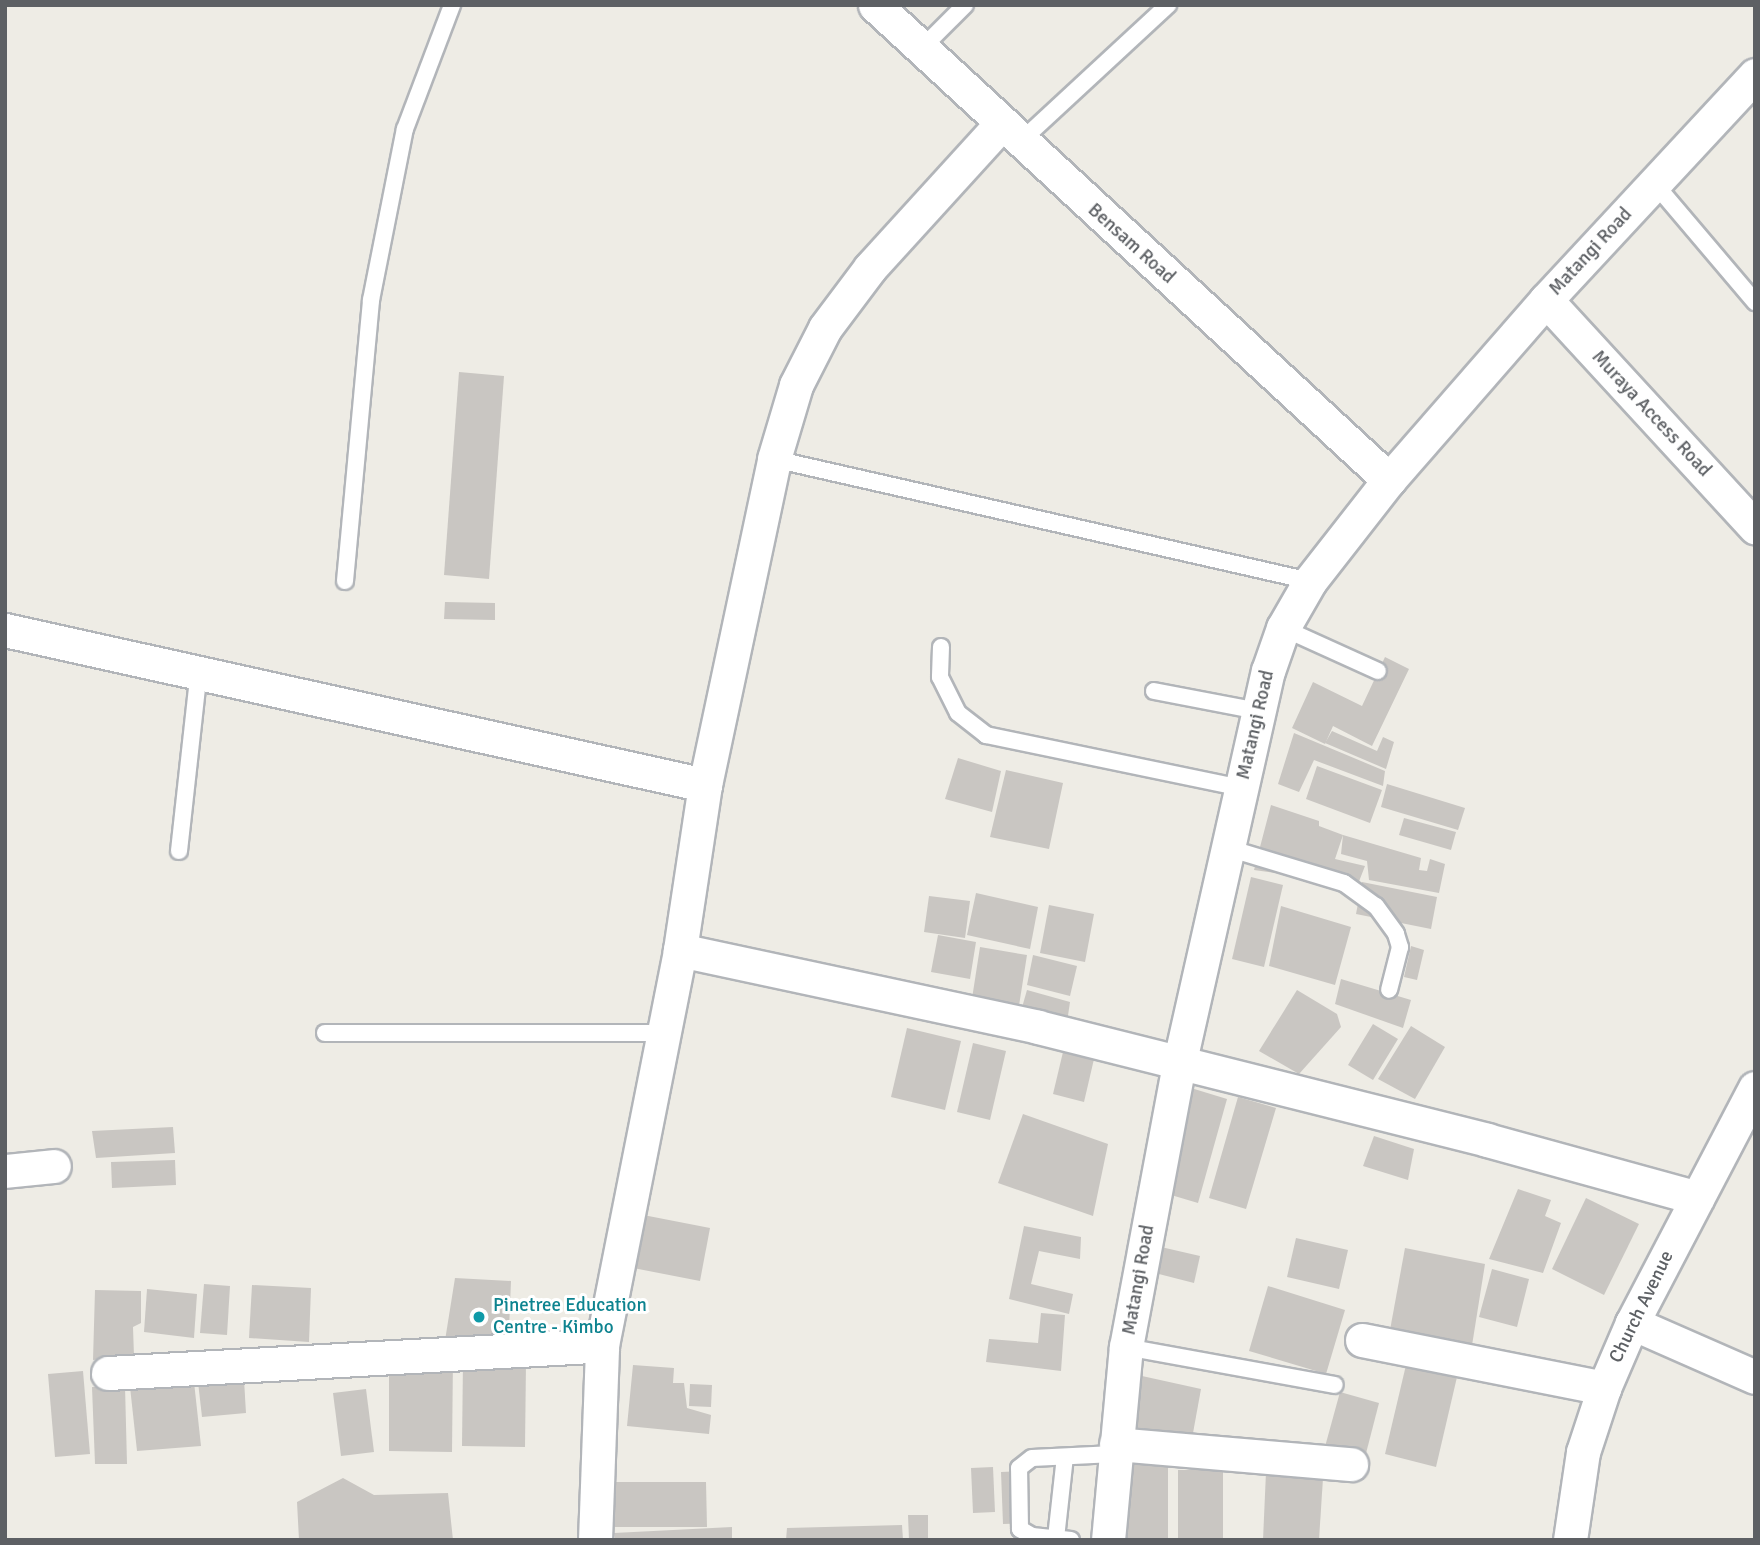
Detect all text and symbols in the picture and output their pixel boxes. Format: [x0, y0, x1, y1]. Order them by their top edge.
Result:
street label: Bensam Road [1083, 199, 1179, 289]
street label: Matangi Road [1545, 203, 1637, 301]
street label: Muraya Access Road [1587, 346, 1715, 482]
street label: Matangi Road [1232, 668, 1280, 782]
street label: Matangi Road [1118, 1223, 1160, 1337]
street label: Church Avenue [1605, 1247, 1679, 1367]
place label: Pinetree Education Centre - Kimbo [493, 1295, 647, 1339]
marker: Pinetree Education Centre - Kimbo [471, 1309, 487, 1325]

